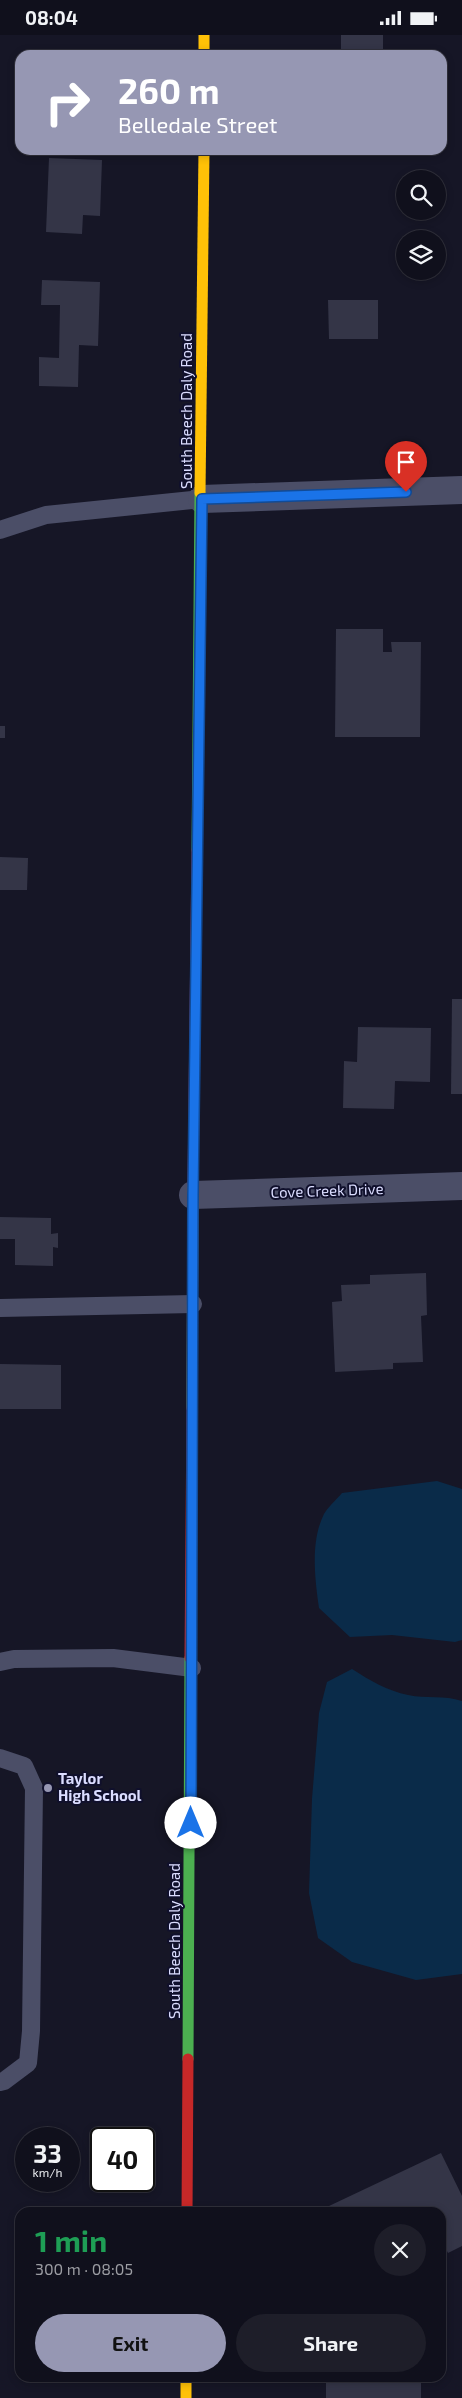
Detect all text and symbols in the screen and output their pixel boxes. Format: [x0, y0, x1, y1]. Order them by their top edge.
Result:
text: 08:04 [25, 6, 78, 29]
text: 260 m [118, 69, 219, 111]
icon: right [35, 70, 100, 135]
text: Belledale Street [118, 111, 277, 137]
map controls [396, 170, 446, 280]
button: search [396, 170, 446, 220]
button: layers [396, 230, 446, 280]
street label: South Beech Daly Road [177, 333, 195, 489]
pin [385, 441, 427, 492]
icon: arrive [392, 448, 420, 476]
street label: Cove Creek Drive [270, 1179, 384, 1201]
place label: Taylor High School [58, 1769, 142, 1804]
marker: Taylor High School [42, 1782, 54, 1794]
position arrow [164, 1796, 216, 1848]
street label: South Beech Daly Road [165, 1863, 183, 2019]
speed limit sign: 40 [90, 2127, 155, 2192]
text: 33 [33, 2138, 62, 2168]
text: km/h [33, 2165, 62, 2179]
text: 1 min [35, 2222, 107, 2258]
button: close [374, 2224, 426, 2276]
text: 300 m · 08:05 [35, 2259, 133, 2278]
button: Exit [35, 2314, 226, 2372]
button: Share [236, 2314, 426, 2372]

